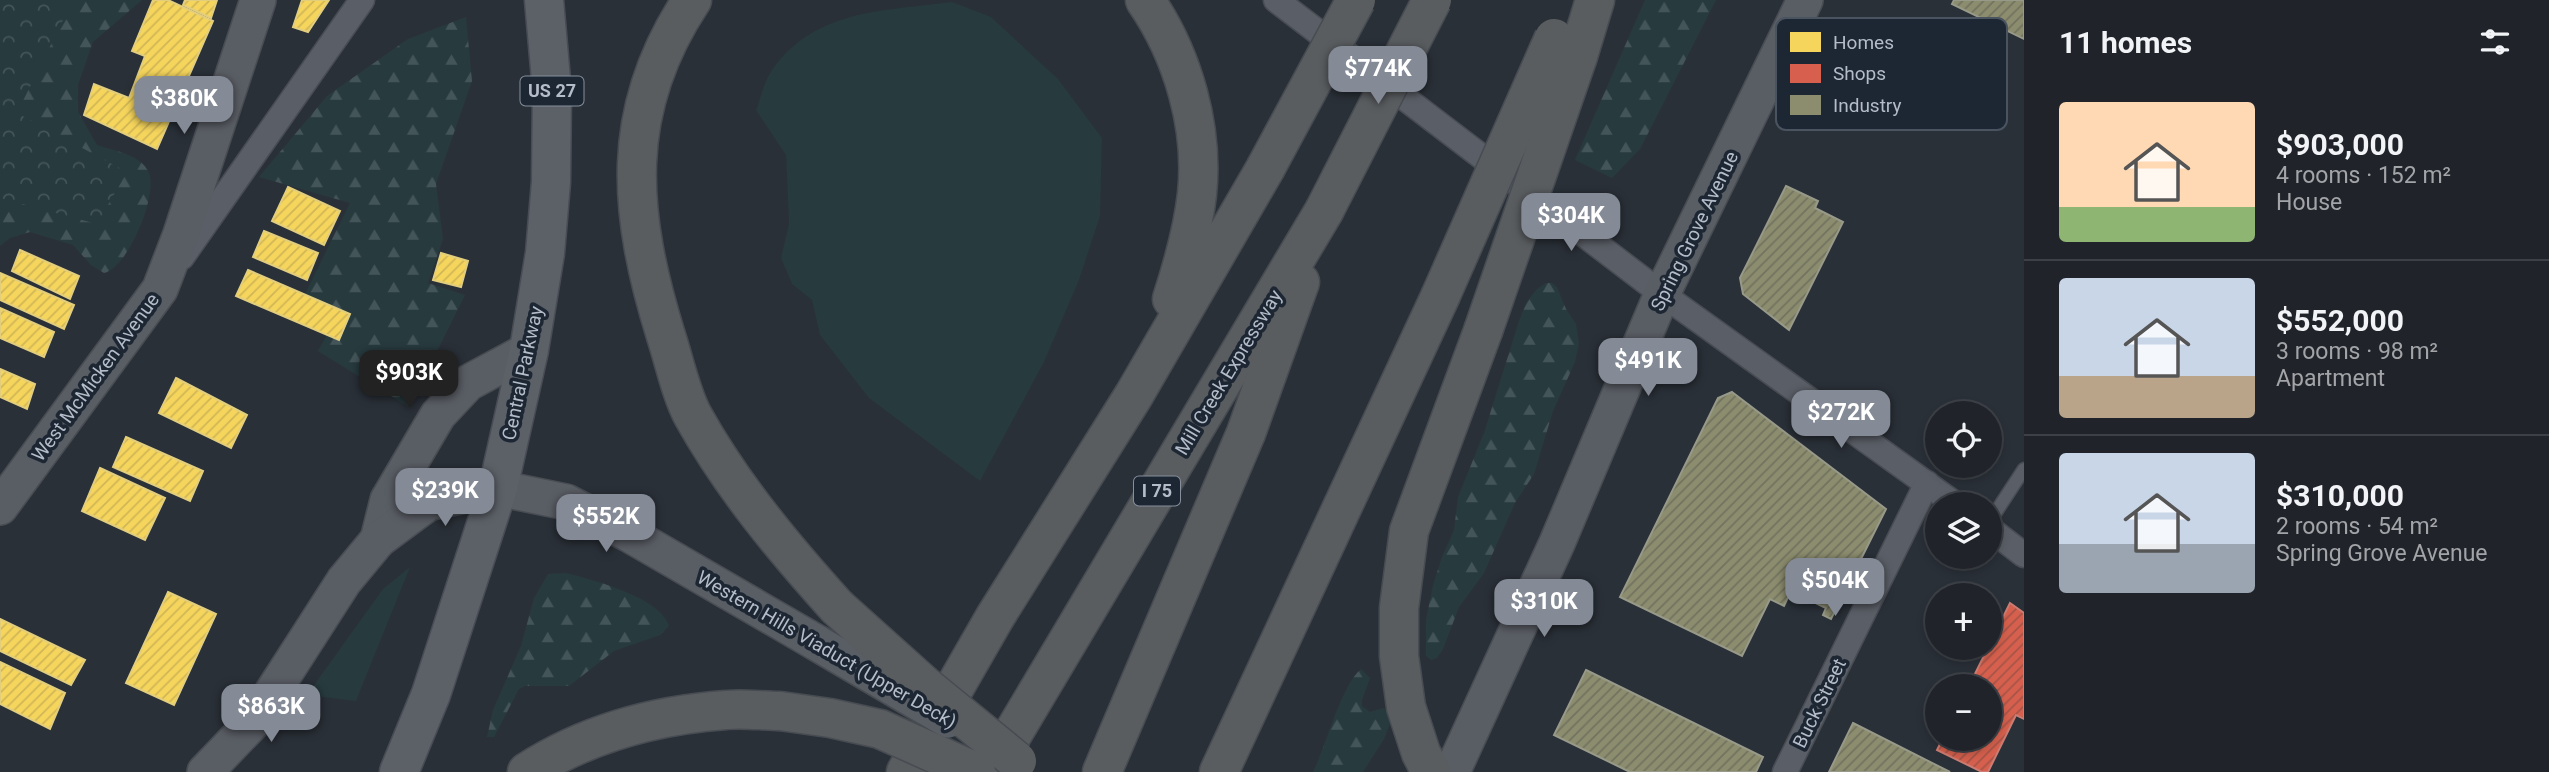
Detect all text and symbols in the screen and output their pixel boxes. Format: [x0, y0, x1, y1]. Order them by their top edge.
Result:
legend [1776, 18, 2007, 130]
icon: filters [2476, 23, 2514, 61]
text: 11 homes [2059, 25, 2192, 60]
text: Homes [1833, 31, 1894, 54]
pin: $774K [1329, 46, 1427, 106]
text: $774K [1344, 55, 1412, 82]
text: Shops [1833, 62, 1886, 85]
pin: $380K [135, 76, 233, 136]
road number: US 27 [520, 76, 584, 106]
text: $380K [150, 85, 218, 112]
text: Industry [1833, 94, 1901, 117]
text: $903,000 [2276, 127, 2404, 162]
icon: home [2115, 130, 2199, 214]
street label: Spring Grove Avenue [1646, 148, 1743, 315]
text: 4 rooms · 152 m² [2276, 162, 2451, 189]
text: House [2276, 189, 2342, 216]
pin: $304K [1522, 194, 1620, 253]
text: $304K [1537, 202, 1605, 229]
street label: Mill Creek Expressway [1170, 286, 1287, 459]
street label: West McMicken Avenue [27, 289, 164, 466]
text: $552,000 [2276, 303, 2404, 338]
street label: Central Parkway [497, 304, 548, 442]
icon: home [2115, 306, 2199, 390]
pin: $491K [1599, 338, 1697, 398]
text: 3 rooms · 98 m² [2276, 338, 2438, 365]
text: $491K [1614, 347, 1682, 374]
pin: $903K [360, 350, 458, 410]
text: $903K [375, 359, 443, 386]
text: Apartment [2276, 365, 2385, 392]
pin: $272K [1792, 391, 1890, 450]
text: $272K [1807, 399, 1875, 426]
map controls [1925, 401, 2002, 751]
button: locate [1925, 401, 2002, 478]
pin: $239K [396, 468, 494, 528]
road number: I 75 [1134, 476, 1180, 505]
text: $239K [411, 477, 479, 504]
text: $310,000 [2276, 478, 2404, 513]
icon: home [2115, 481, 2199, 565]
button: layers [1925, 492, 2002, 569]
pin: $552K [557, 494, 655, 554]
text: $552K [572, 503, 640, 530]
text: 2 rooms · 54 m² [2276, 513, 2438, 540]
text: Spring Grove Avenue [2276, 540, 2488, 567]
pin: $504K [1786, 558, 1884, 618]
street label: Western Hills Viaduct (Upper Deck) [693, 566, 960, 733]
text: $504K [1801, 567, 1869, 594]
pin: $310K [1495, 580, 1593, 639]
button: + [1925, 583, 2002, 660]
text: $310K [1510, 588, 1578, 615]
street label: Buck Street [1788, 655, 1851, 752]
button: − [1925, 674, 2002, 751]
pin: $863K [222, 684, 320, 744]
text: $863K [237, 693, 305, 720]

